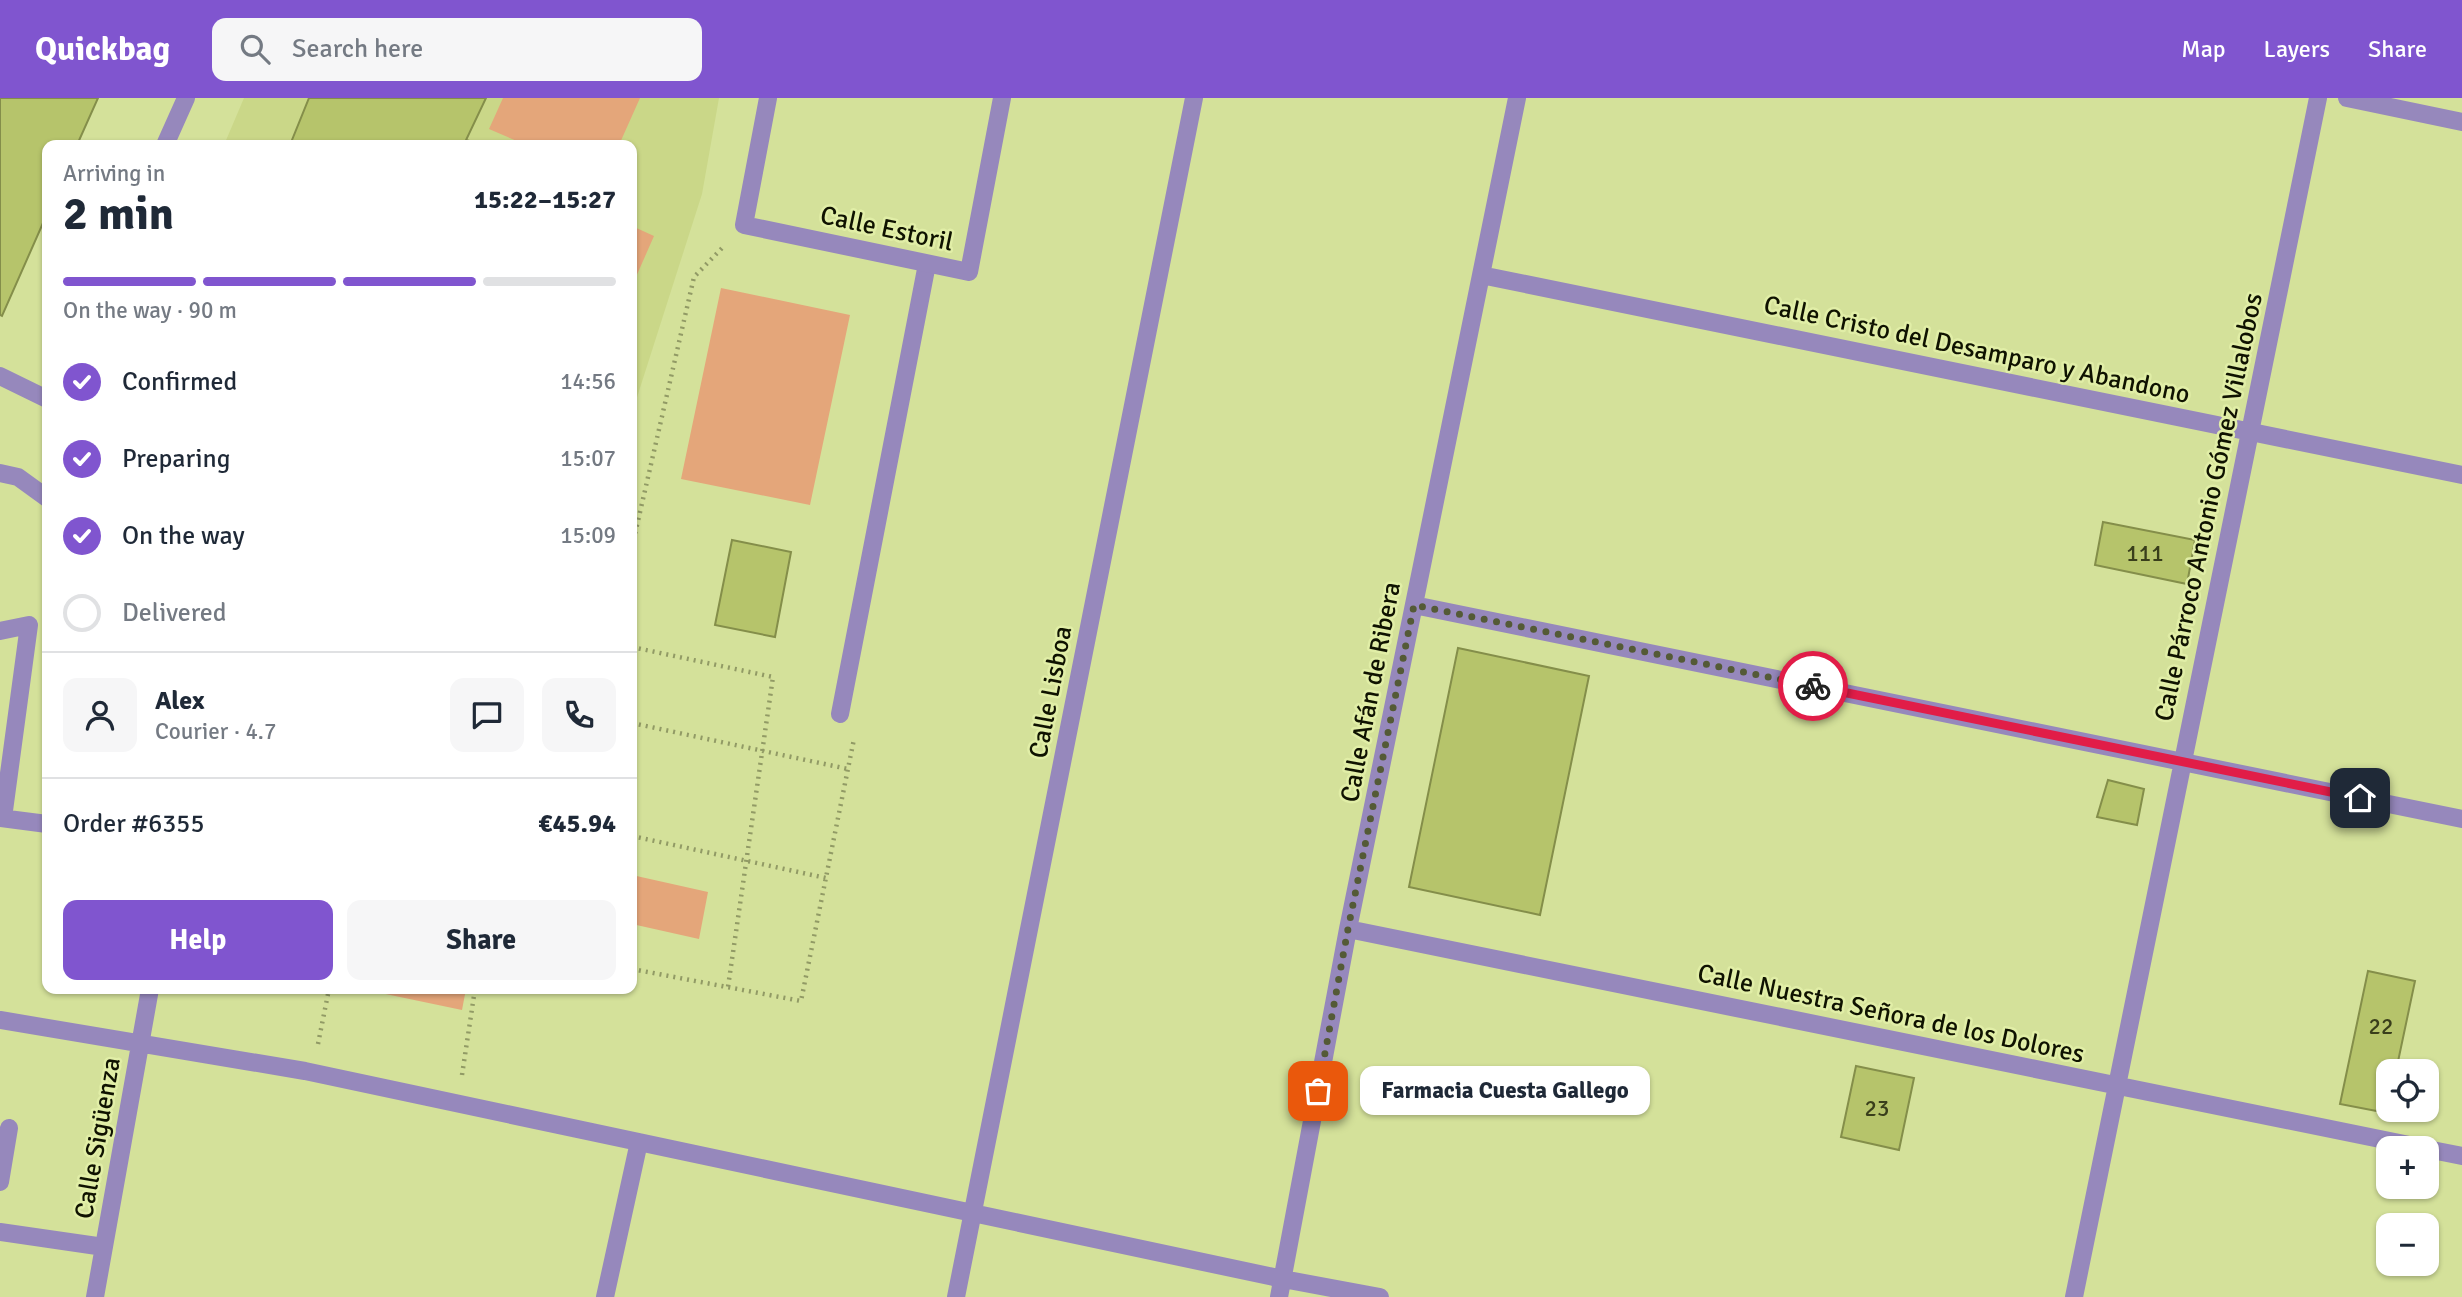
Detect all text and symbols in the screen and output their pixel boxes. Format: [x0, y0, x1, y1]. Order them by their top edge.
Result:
search box [212, 18, 702, 81]
text: Quickbag [35, 29, 170, 70]
icon: search [236, 30, 274, 68]
text: Search here [292, 33, 423, 65]
text: Map [2181, 34, 2226, 64]
text: Layers [2264, 34, 2330, 64]
text: Share [2368, 34, 2427, 64]
text: Arriving in [63, 159, 165, 188]
text: 15:22–15:27 [474, 184, 616, 216]
text: 2 min [63, 186, 174, 242]
street label: Calle Estoril [817, 199, 956, 259]
street label: Calle Cristo del Desamparo y Abandono [1761, 289, 2193, 411]
street label: Calle Párroco Antonio Gómez Villalobos [2148, 290, 2270, 724]
text: On the way · 90 m [63, 296, 237, 325]
icon: check [63, 363, 101, 401]
text: Confirmed [122, 366, 237, 398]
text: 14:56 [560, 367, 616, 396]
icon: check [63, 440, 101, 478]
text: Preparing [122, 443, 230, 475]
text: 15:07 [560, 444, 616, 473]
icon: check [63, 517, 101, 555]
text: On the way [122, 520, 245, 552]
text: 15:09 [560, 521, 616, 550]
house number: 111 [2126, 539, 2164, 568]
street label: Calle Afán de Ribera [1334, 579, 1408, 805]
text: Delivered [122, 597, 227, 629]
street label: Calle Lisboa [1022, 623, 1079, 761]
courier [1778, 651, 1848, 721]
icon: bike [1794, 667, 1832, 705]
button: person [63, 678, 137, 752]
button: chat [450, 678, 524, 752]
button: phone [542, 678, 616, 752]
text: Alex [155, 685, 205, 717]
text: Courier · 4.7 [155, 717, 276, 746]
pin [2330, 768, 2390, 828]
icon: home [2341, 779, 2379, 817]
text: Order #6355 [63, 808, 204, 840]
text: €45.94 [538, 808, 616, 840]
button: Help [63, 900, 333, 980]
button: Share [347, 900, 616, 980]
street label: Calle Nuestra Señora de los Dolores [1695, 957, 2087, 1071]
house number: 22 [2369, 1012, 2393, 1041]
street label: Calle Sigüenza [68, 1055, 128, 1221]
map controls [2376, 1059, 2439, 1276]
button: locate [2376, 1059, 2439, 1122]
pin [1288, 1061, 1348, 1121]
callout: Farmacia Cuesta Gallego [1360, 1066, 1650, 1116]
icon: bag [1299, 1072, 1337, 1110]
text: Farmacia Cuesta Gallego [1381, 1076, 1629, 1105]
house number: 23 [1865, 1094, 1889, 1123]
button: + [2376, 1136, 2439, 1199]
button: − [2376, 1213, 2439, 1276]

